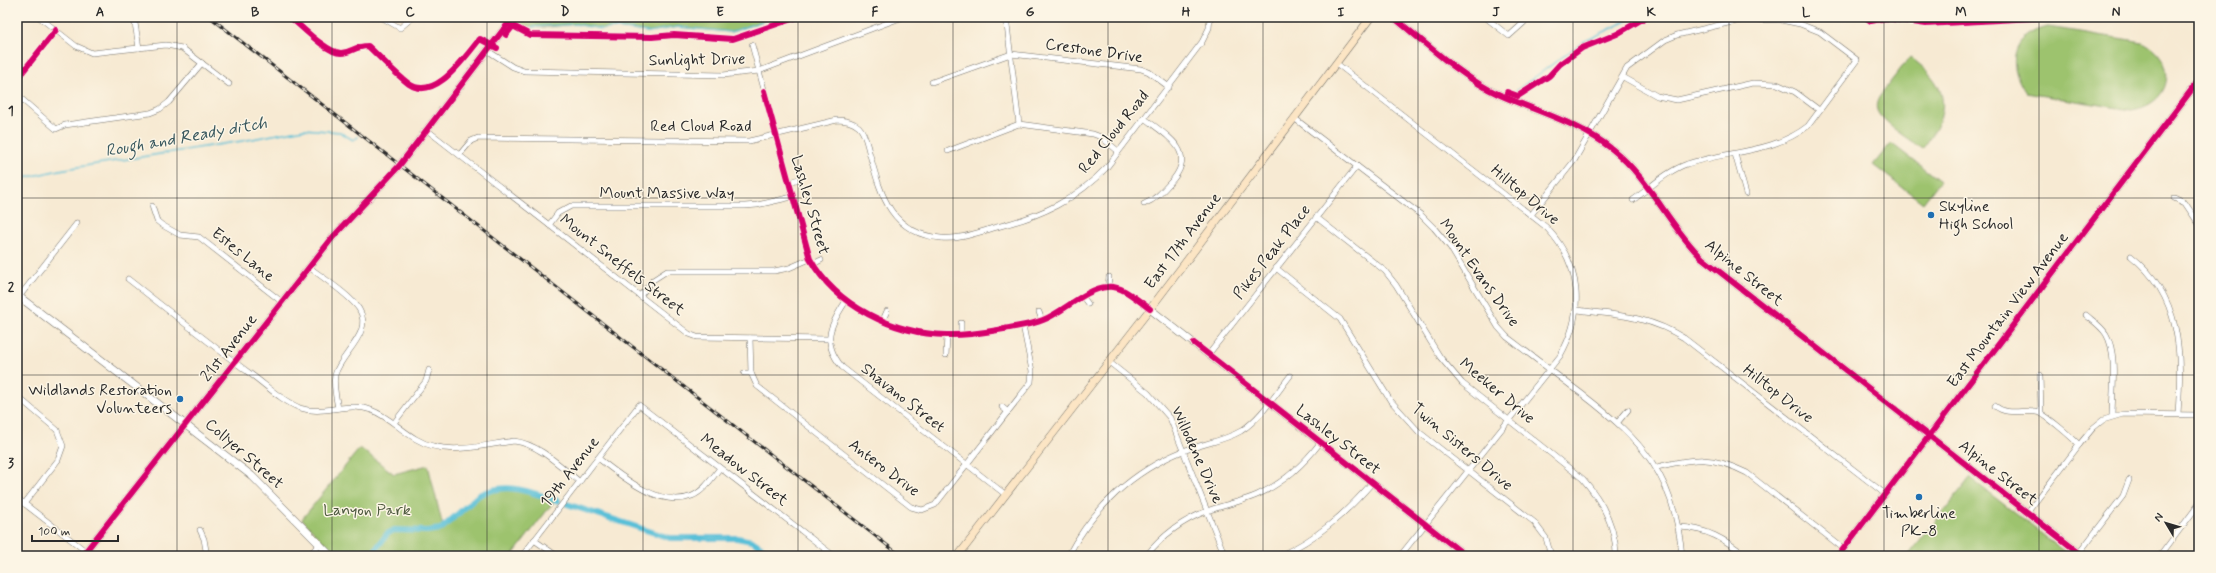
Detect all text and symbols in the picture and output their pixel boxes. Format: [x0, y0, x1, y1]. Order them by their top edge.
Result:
text: A [96, 4, 104, 21]
text: B [251, 4, 260, 21]
text: C [405, 4, 415, 21]
text: D [561, 4, 570, 21]
text: E [716, 4, 724, 21]
text: F [872, 4, 879, 21]
text: G [1026, 4, 1035, 21]
text: H [1182, 4, 1191, 21]
text: I [1338, 4, 1345, 21]
text: J [1492, 4, 1500, 21]
text: K [1646, 4, 1656, 21]
text: L [1802, 4, 1811, 21]
text: M [1955, 4, 1967, 21]
text: N [2112, 4, 2121, 21]
street label: Crestone Drive [1044, 34, 1144, 68]
street label: Sunlight Drive [649, 49, 745, 71]
street label: Red Cloud Road [1074, 86, 1154, 178]
text: 1 [8, 103, 14, 120]
water label: Rough and Ready ditch [103, 112, 269, 164]
street label: Red Cloud Road [650, 116, 752, 137]
street label: Lashley Street [786, 153, 834, 258]
street label: Hilltop Drive [1486, 160, 1564, 230]
street label: Mount Massive Way [600, 183, 734, 204]
street label: East 17th Avenue [1140, 188, 1226, 294]
place label: Skyline High School [1939, 196, 2014, 236]
street label: Pikes Peak Place [1228, 200, 1316, 304]
street label: Mount Sneffels Street [555, 209, 690, 321]
marker: Skyline High School [1926, 210, 1936, 220]
street label: Mount Evans Drive [1434, 215, 1524, 331]
street label: Estes Lane [207, 223, 279, 287]
street label: East Mountain View Avenue [1942, 228, 2074, 392]
street label: Alpine Street [1700, 235, 1788, 312]
text: 2 [8, 279, 15, 296]
street label: 21st Avenue [196, 310, 262, 386]
street label: Meeker Drive [1455, 353, 1539, 429]
street label: Shavano Street [857, 358, 949, 438]
street label: Hilltop Drive [1738, 360, 1818, 428]
place label: Wildlands Restoration Volunteers [28, 380, 172, 419]
marker: Wildlands Restoration Volunteers [175, 394, 185, 404]
street label: Twin Sisters Drive [1407, 398, 1517, 496]
street label: Lashley Street [1291, 400, 1385, 480]
street label: Willodene Drive [1166, 403, 1228, 508]
street label: Collyer Street [200, 414, 288, 494]
street label: Meadow Street [695, 429, 793, 511]
street label: 19th Avenue [536, 432, 604, 512]
street label: Antero Drive [844, 434, 924, 502]
street label: Alpine Street [1954, 435, 2043, 511]
text: 3 [8, 455, 14, 472]
marker: Timberline PK-8 [1914, 492, 1924, 502]
park label: Lanyon Park [323, 500, 411, 521]
place label: Timberline PK-8 [1882, 503, 1956, 542]
north arrow [2146, 503, 2186, 543]
text: N [2151, 510, 2167, 525]
scale bar [32, 517, 118, 543]
text: 100 m [38, 524, 70, 540]

